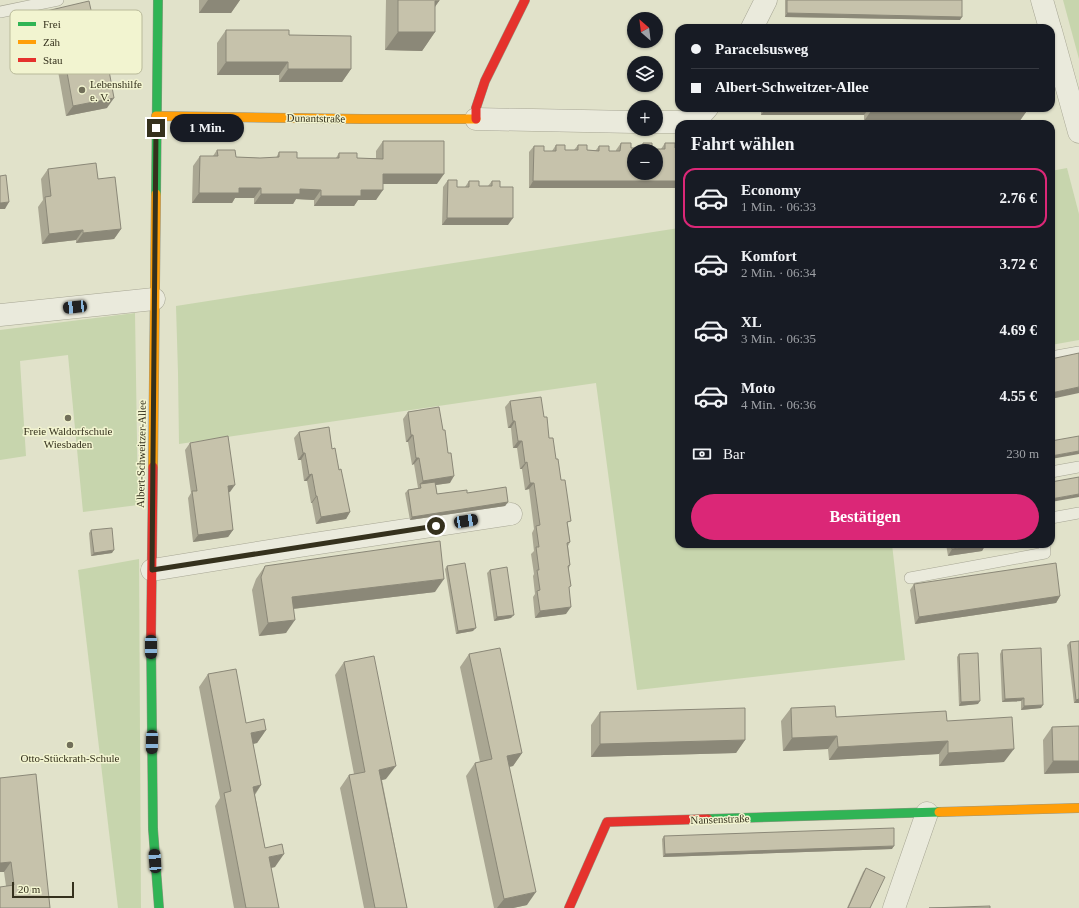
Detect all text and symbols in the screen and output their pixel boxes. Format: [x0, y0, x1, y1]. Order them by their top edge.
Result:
legend [10, 10, 142, 74]
north arrow [627, 12, 663, 48]
map controls [627, 12, 663, 180]
text: Frei [43, 18, 61, 30]
text: Zäh [43, 36, 61, 48]
text: Paracelsusweg [715, 41, 808, 57]
text: Stau [43, 54, 63, 66]
button: layers [627, 56, 663, 92]
place label: Lebenshilfe e. V. [90, 78, 142, 103]
text: Albert-Schweitzer-Allee [715, 79, 869, 95]
marker: Lebenshilfe e. V. [77, 85, 87, 95]
button: + [627, 100, 663, 136]
street label: Dunantstraße [287, 111, 346, 125]
callout: 1 Min. [170, 114, 244, 142]
route end [147, 119, 165, 137]
text: 1 Min. [189, 120, 225, 135]
text: Fahrt wählen [691, 134, 795, 154]
button: − [627, 144, 663, 180]
icon: car [693, 180, 729, 216]
text: Economy [741, 182, 801, 198]
text: 2.76 € [1000, 190, 1037, 206]
text: 1 Min. · 06:33 [741, 199, 816, 214]
icon: car [693, 246, 729, 282]
text: Komfort [741, 248, 797, 264]
text: 3.72 € [1000, 256, 1037, 272]
text: 2 Min. · 06:34 [741, 265, 816, 280]
car [62, 300, 88, 314]
icon: car [693, 312, 729, 348]
text: XL [741, 314, 762, 330]
text: 4.69 € [1000, 322, 1037, 338]
text: 3 Min. · 06:35 [741, 331, 816, 346]
icon: car [693, 378, 729, 414]
text: Moto [741, 380, 775, 396]
text: 4.55 € [1000, 388, 1037, 404]
text: 4 Min. · 06:36 [741, 397, 816, 412]
street label: Albert-Schweitzer-Allee [134, 400, 148, 508]
marker: Freie Waldorfschule Wiesbaden [63, 413, 73, 423]
place label: Freie Waldorfschule Wiesbaden [23, 425, 113, 450]
icon: cash [691, 443, 713, 465]
text: Bar [723, 446, 745, 462]
text: 230 m [1006, 446, 1039, 461]
button: Bestätigen [691, 494, 1039, 540]
car [453, 513, 479, 529]
route start [427, 517, 445, 535]
car [145, 635, 157, 659]
car [146, 730, 158, 754]
marker: Otto-Stückrath-Schule [65, 740, 75, 750]
place label: Otto-Stückrath-Schule [21, 752, 120, 764]
street label: Nansenstraße [690, 812, 750, 826]
car [148, 849, 162, 873]
scale bar [12, 880, 74, 899]
text: 20 m [18, 883, 40, 895]

